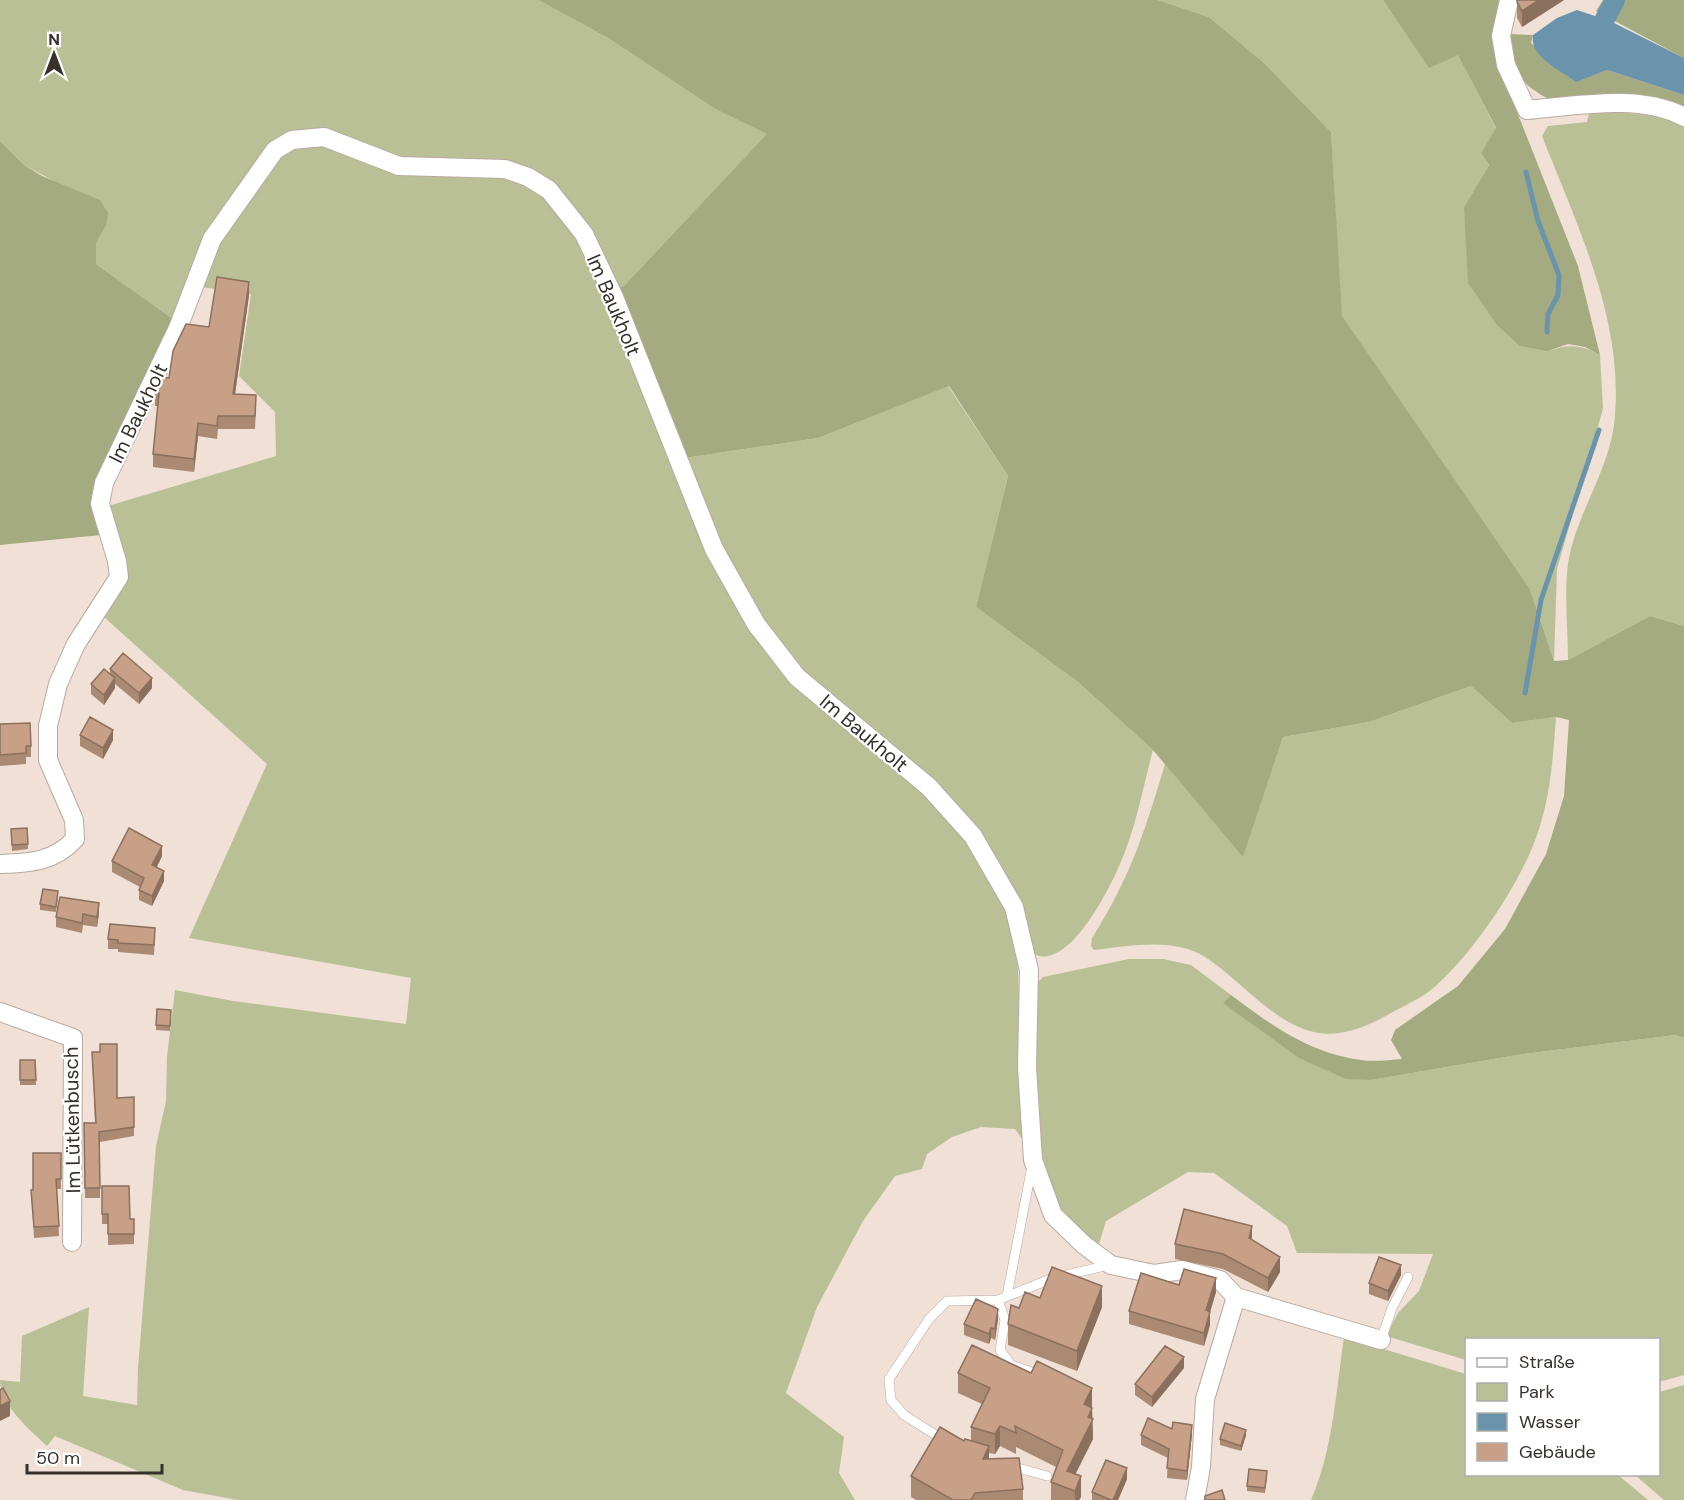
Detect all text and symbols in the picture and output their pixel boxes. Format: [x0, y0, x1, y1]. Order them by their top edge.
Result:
north arrow [24, 24, 84, 84]
text: N [48, 29, 60, 50]
street label: Im Baukholt [581, 250, 647, 360]
street label: Im Baukholt [103, 359, 173, 467]
street label: Im Baukholt [814, 688, 914, 778]
street label: Im Lütkenbusch [58, 1046, 86, 1194]
legend [1465, 1338, 1660, 1476]
text: Straße [1519, 1350, 1575, 1374]
text: Park [1519, 1380, 1555, 1404]
text: Wasser [1519, 1410, 1581, 1434]
scale bar [27, 1437, 162, 1475]
text: Gebäude [1519, 1440, 1596, 1464]
text: 50 m [36, 1446, 80, 1470]

